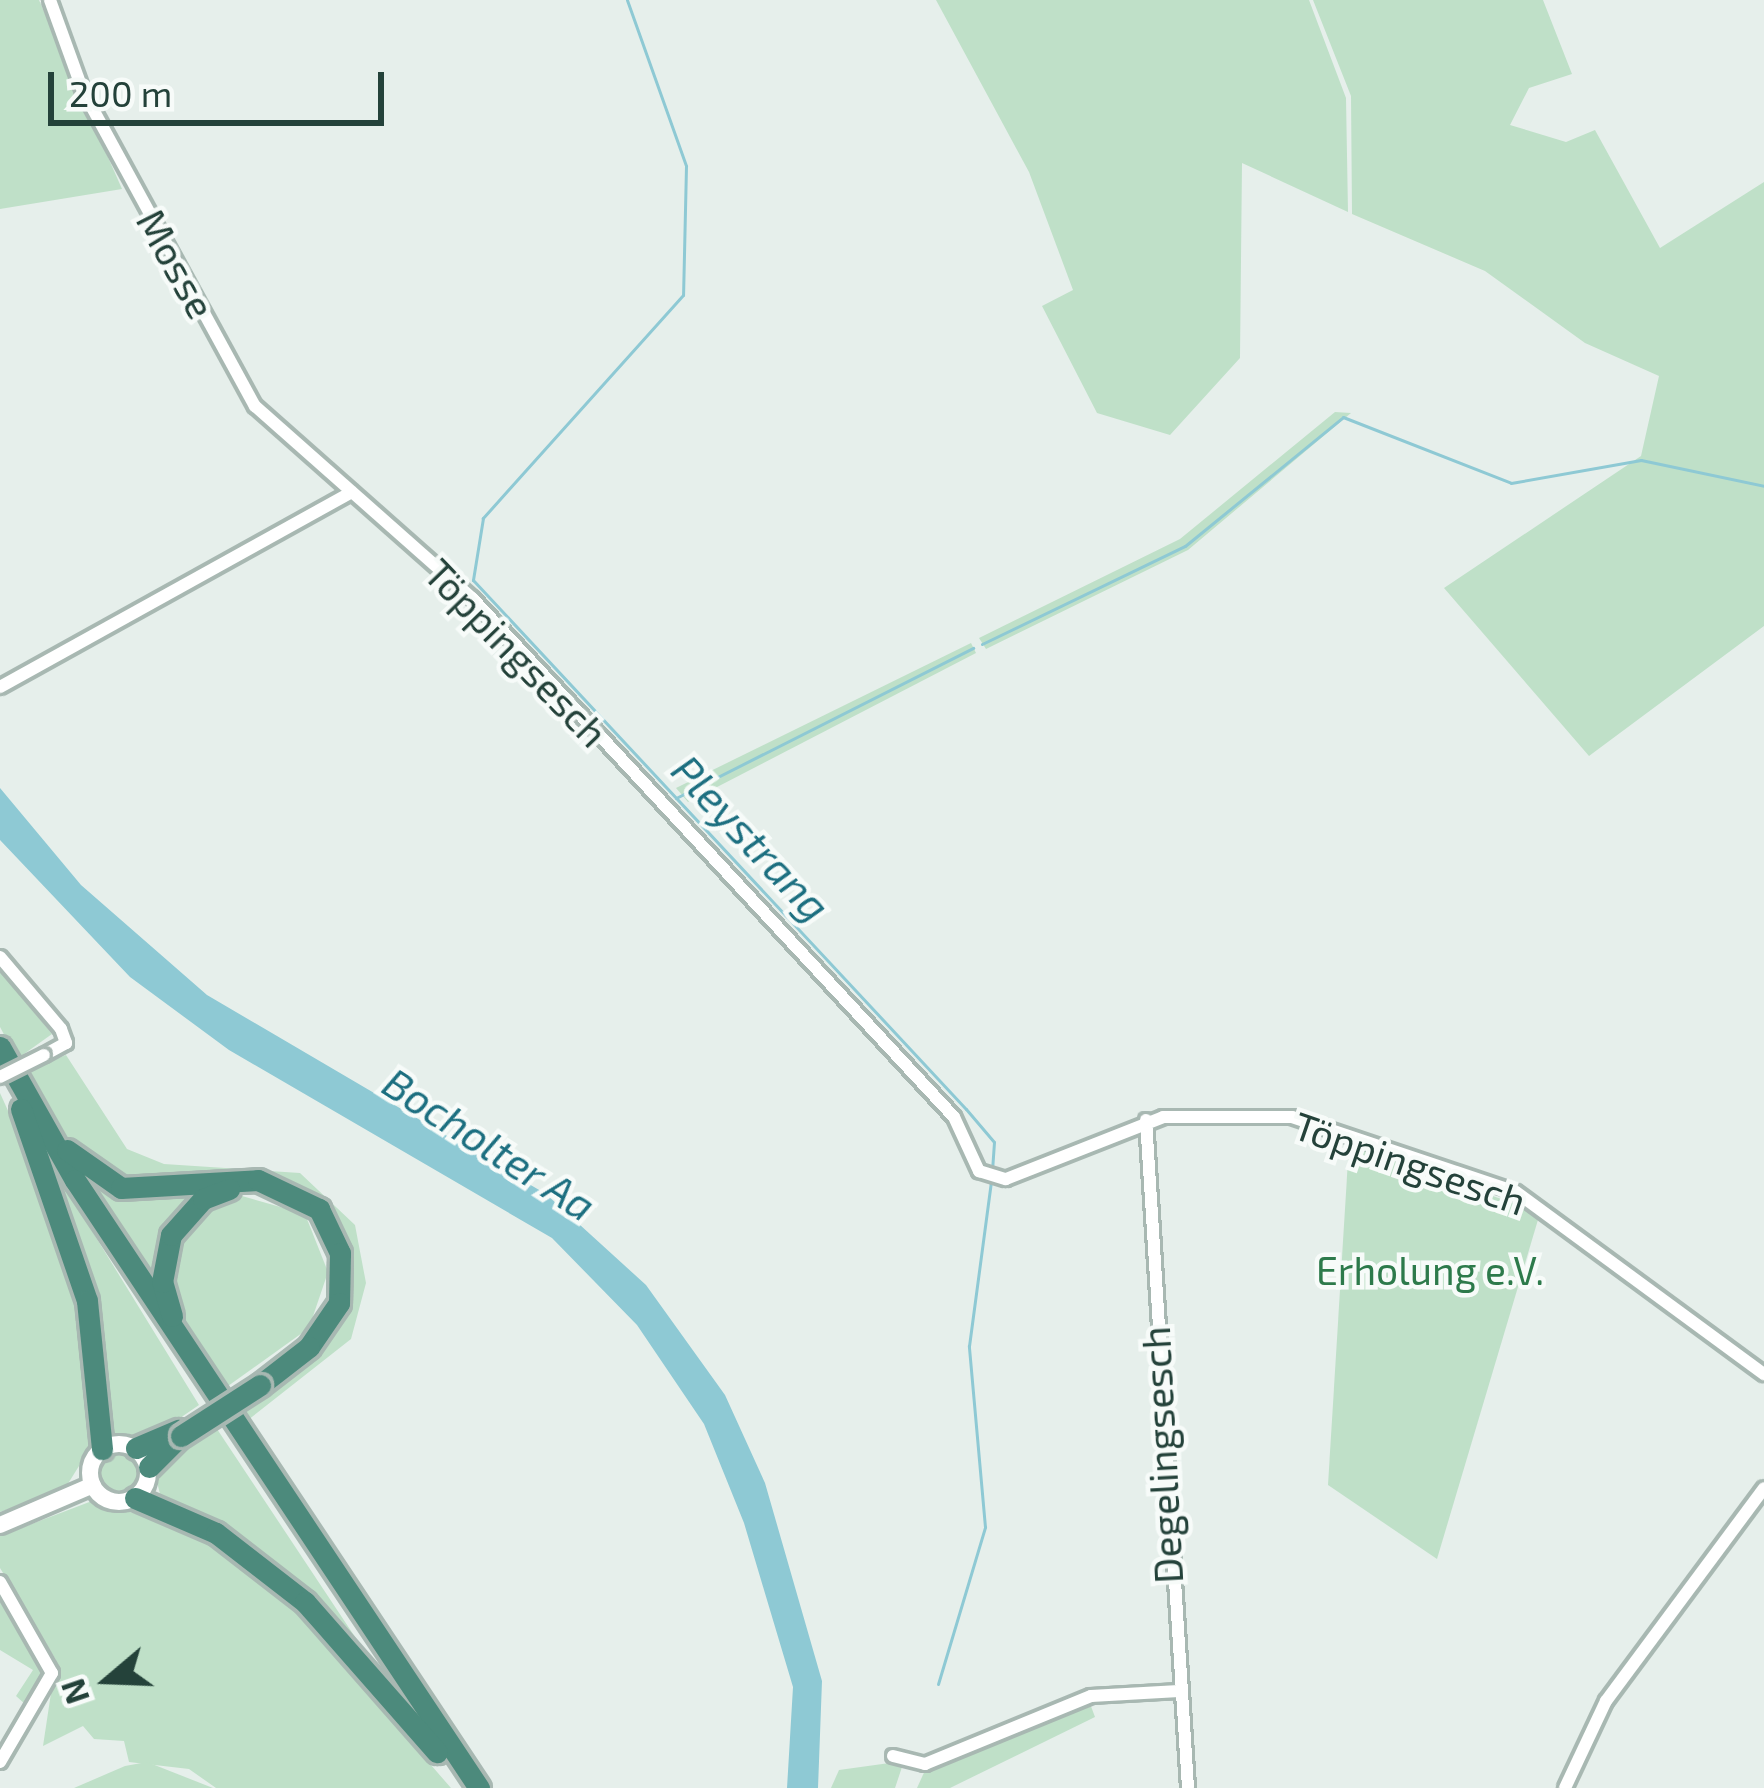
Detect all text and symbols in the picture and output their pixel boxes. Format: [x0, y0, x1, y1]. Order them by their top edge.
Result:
scale bar [54, 48, 390, 122]
text: 200 m [69, 71, 172, 114]
street label: Mosse [127, 202, 225, 326]
street label: Töppingsesch [415, 550, 617, 756]
water label: Pleystrang [663, 744, 841, 930]
water label: Bocholter Aa [374, 1055, 606, 1231]
street label: Töppingsesch [1288, 1101, 1532, 1225]
park label: Erholung e.V. [1316, 1247, 1544, 1293]
street label: Degelingsesch [1132, 1325, 1192, 1585]
north arrow [48, 1620, 168, 1740]
text: N [51, 1674, 97, 1710]

